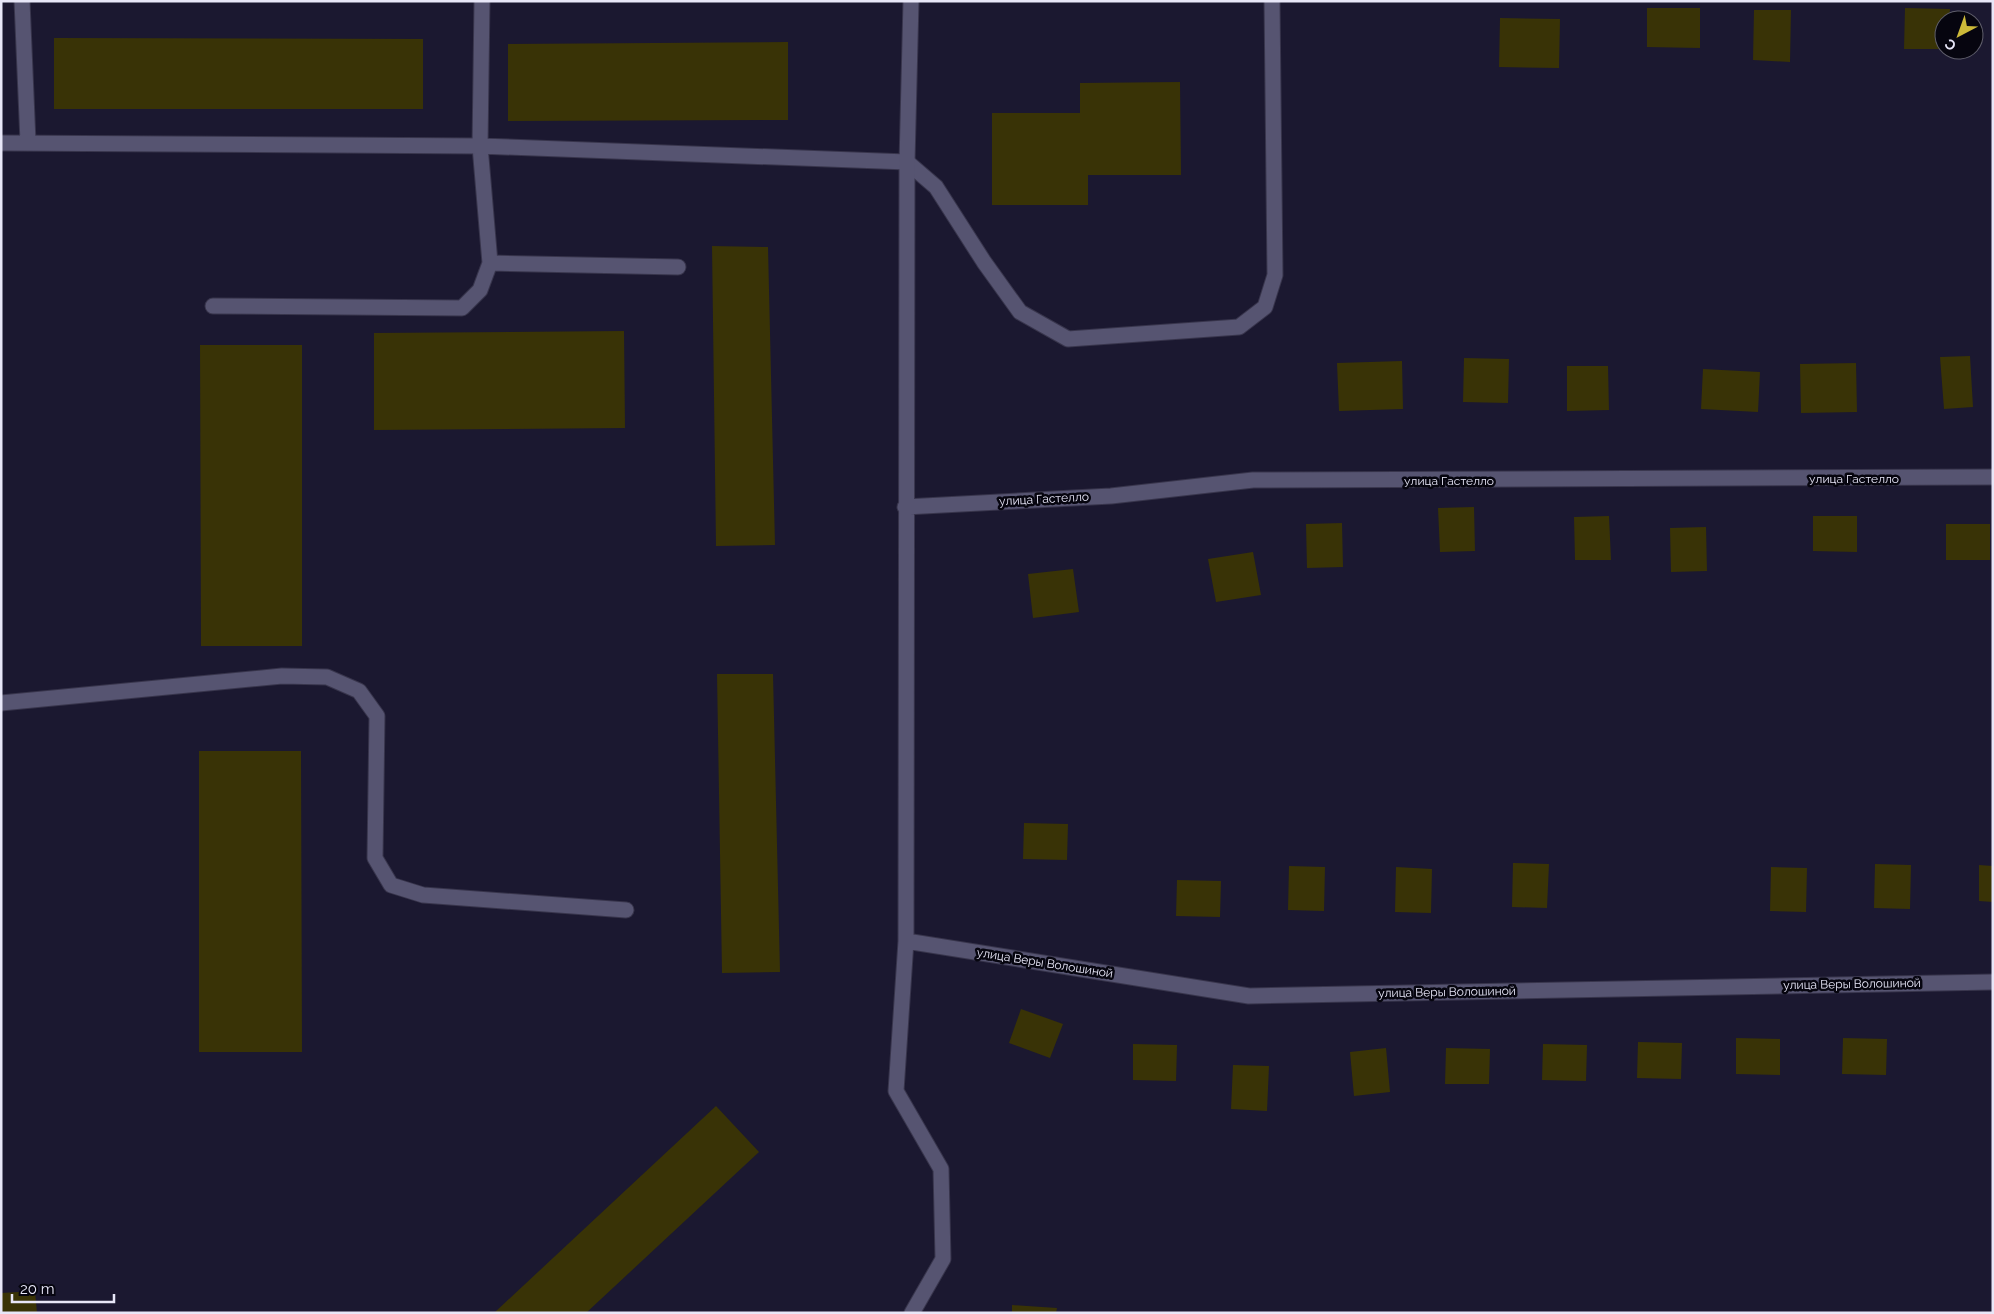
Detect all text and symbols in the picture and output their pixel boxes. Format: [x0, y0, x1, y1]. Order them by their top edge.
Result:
north arrow [1934, 10, 1984, 60]
text: С [1941, 35, 1959, 54]
street label: улица Гастелло [1809, 472, 1899, 486]
street label: улица Гастелло [1404, 474, 1494, 488]
street label: улица Гастелло [999, 490, 1089, 508]
street label: улица Веры Волошиной [976, 945, 1114, 981]
street label: улица Веры Волошиной [1783, 976, 1921, 992]
street label: улица Веры Волошиной [1378, 984, 1516, 1000]
scale bar [12, 1272, 115, 1304]
text: 20 m [20, 1280, 55, 1298]

